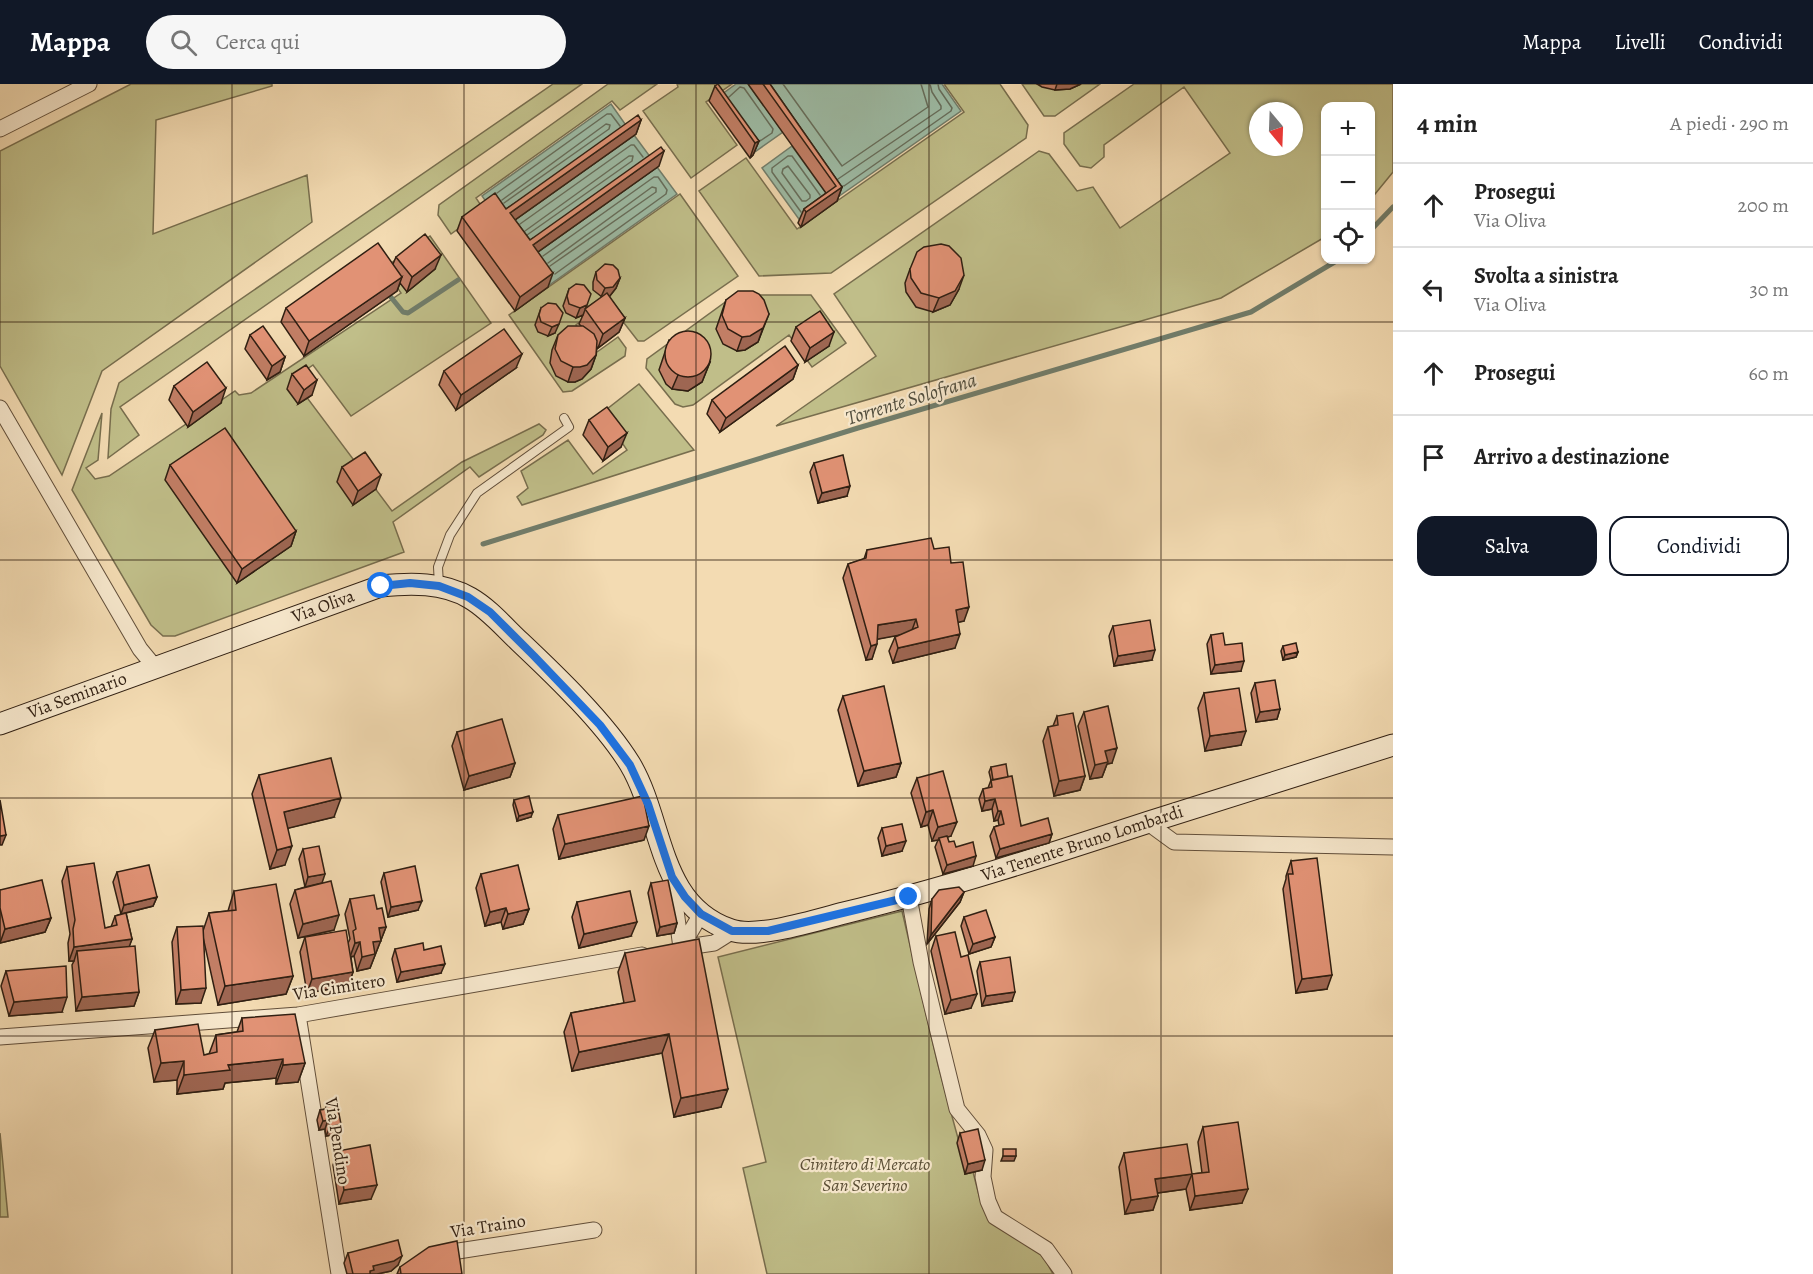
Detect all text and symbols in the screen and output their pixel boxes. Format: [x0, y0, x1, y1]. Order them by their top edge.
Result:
search box [146, 15, 566, 69]
text: Mappa [30, 23, 110, 61]
icon: search [167, 26, 200, 59]
text: Cerca qui [215, 27, 300, 57]
text: Mappa [1522, 28, 1581, 56]
text: Livelli [1614, 28, 1666, 56]
text: Condividi [1699, 28, 1783, 56]
north arrow [1249, 102, 1303, 156]
map controls [1321, 102, 1375, 264]
button: + [1321, 102, 1375, 156]
text: 4 min [1417, 106, 1478, 141]
text: A piedi · 290 m [1670, 110, 1789, 137]
button: − [1321, 156, 1375, 210]
text: Prosegui [1474, 177, 1555, 207]
icon: ahead [1417, 189, 1450, 222]
text: 200 m [1738, 192, 1789, 219]
text: Via Oliva [1474, 207, 1547, 234]
button: locate [1321, 210, 1375, 264]
text: Svolta a sinistra [1474, 261, 1619, 291]
icon: left [1417, 273, 1450, 306]
text: 30 m [1749, 276, 1789, 303]
text: Via Oliva [1474, 291, 1547, 318]
icon: ahead [1417, 357, 1450, 390]
text: Prosegui [1474, 358, 1555, 388]
text: 60 m [1749, 360, 1789, 387]
water label: Torrente Solofrana [842, 366, 980, 432]
icon: arrive [1417, 441, 1450, 474]
text: Arrivo a destinazione [1474, 442, 1669, 472]
button: Salva [1417, 516, 1597, 576]
button: Condividi [1609, 516, 1789, 576]
route start [367, 572, 393, 598]
street label: Via Oliva [287, 583, 358, 629]
street label: Via Seminario [23, 666, 130, 724]
street label: Via Tenente Bruno Lombardi [977, 799, 1186, 887]
route end [895, 883, 921, 909]
street label: Via Cimitero [290, 968, 387, 1006]
street label: Via Pendino [319, 1095, 357, 1186]
park label: Cimitero di Mercato San Severino [800, 1152, 930, 1197]
street label: Via Traino [448, 1208, 527, 1244]

